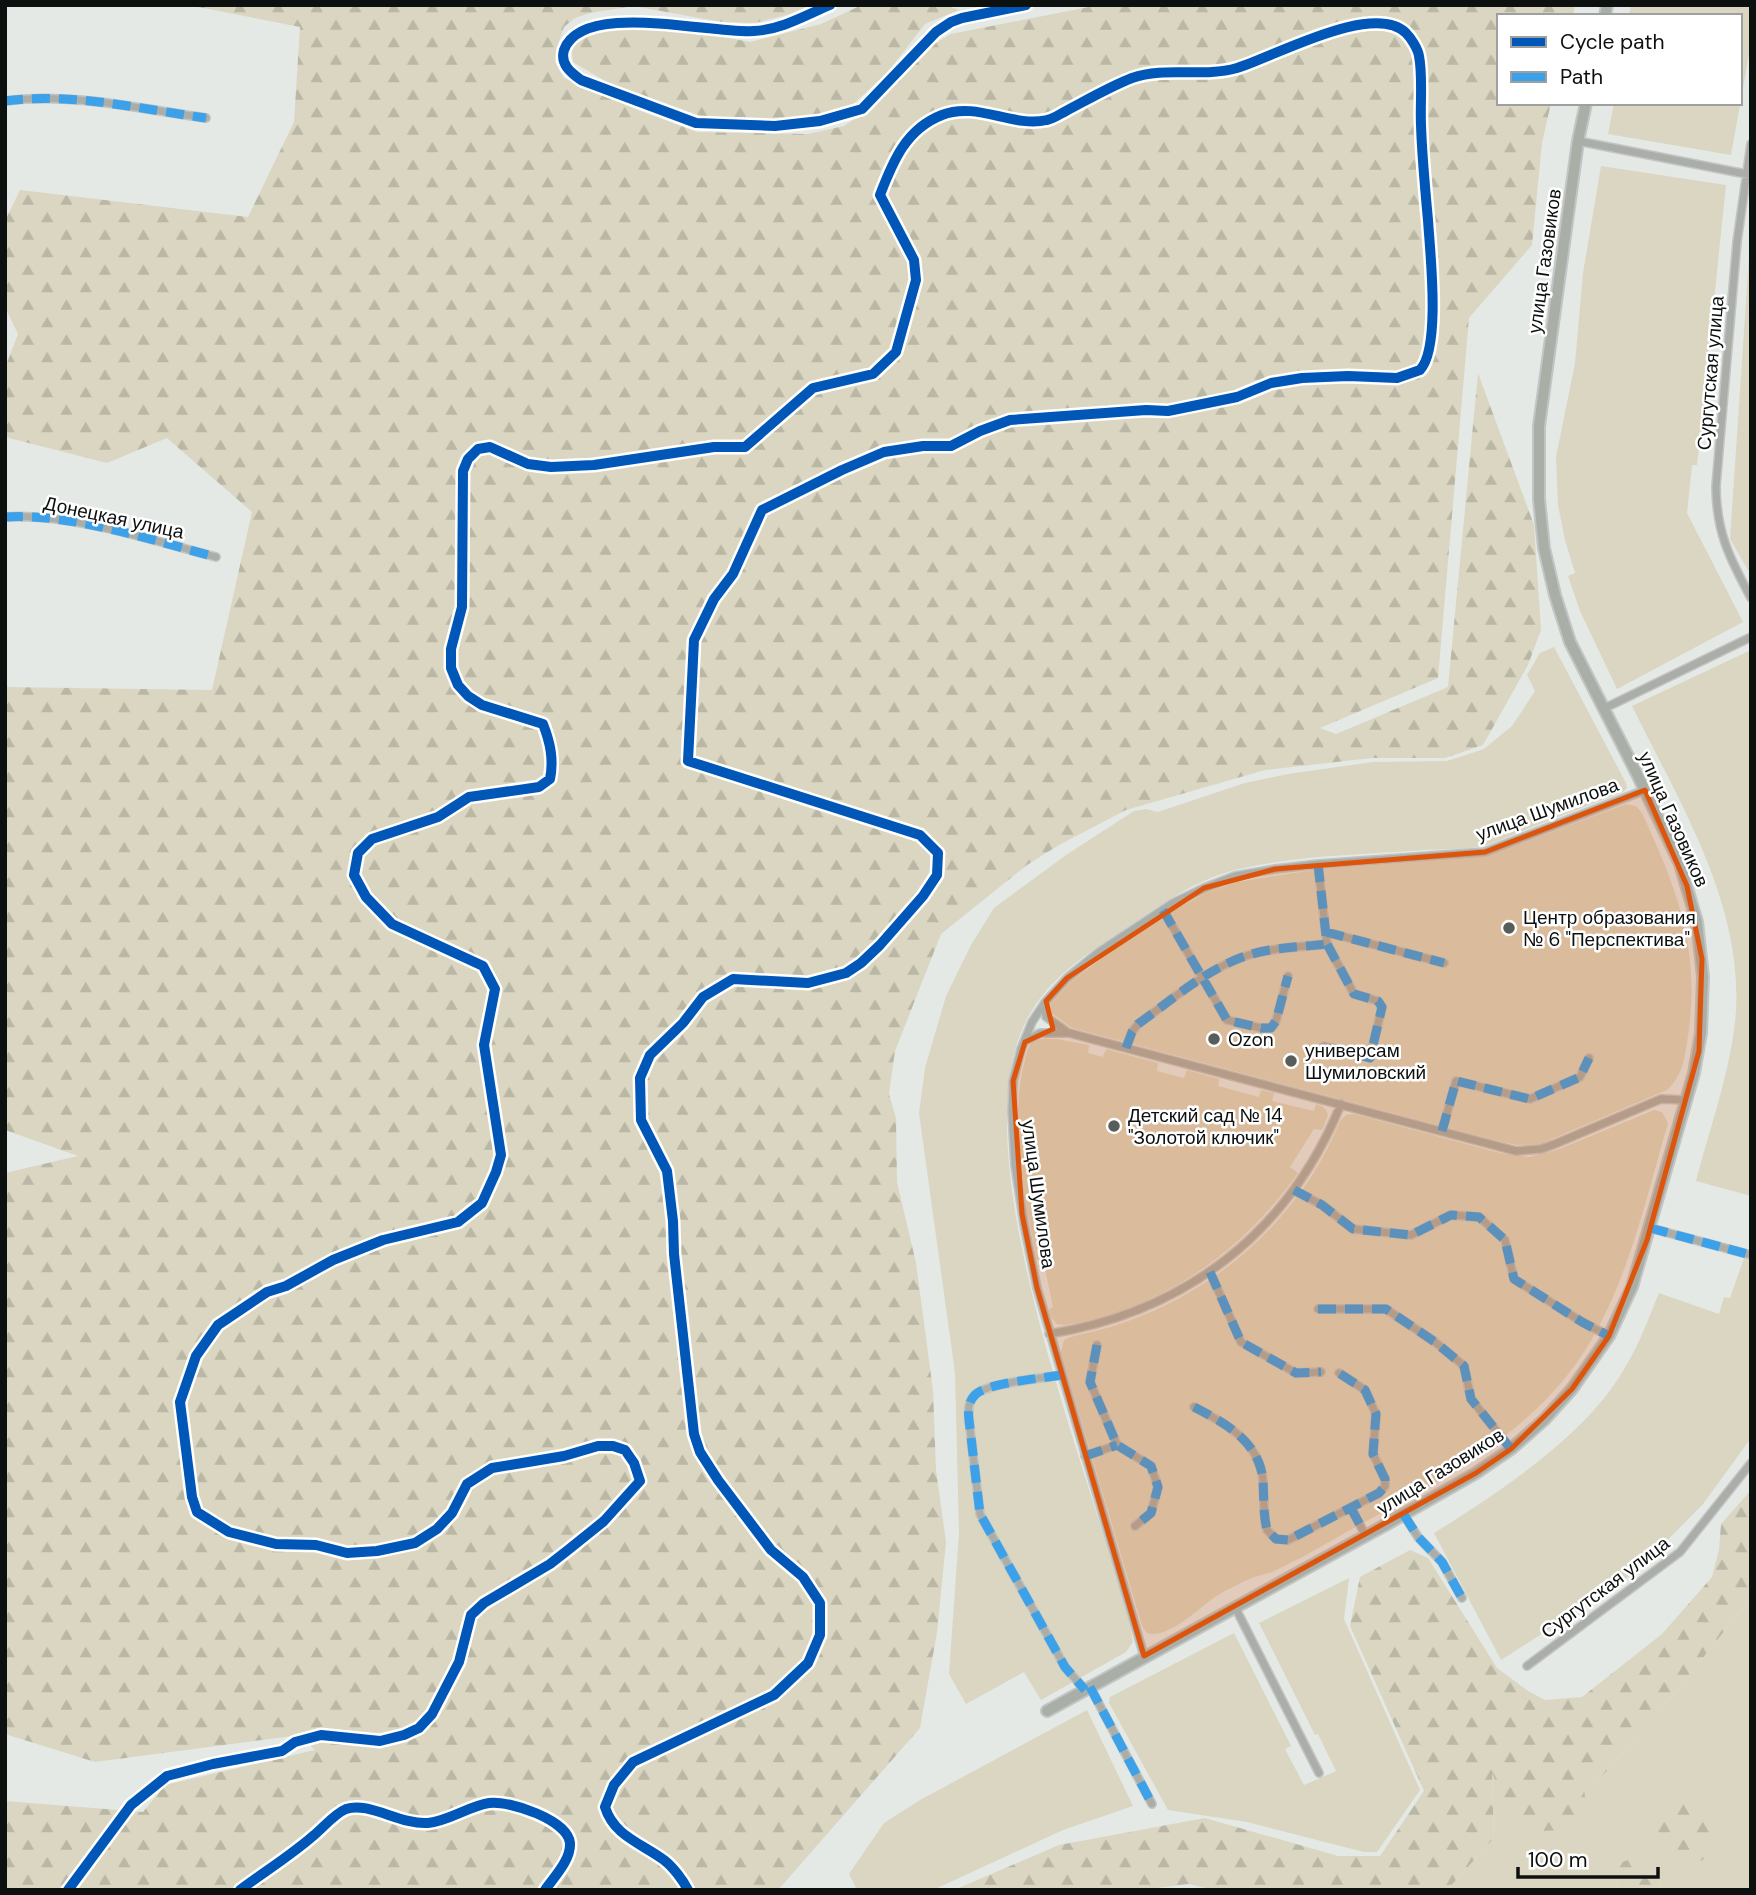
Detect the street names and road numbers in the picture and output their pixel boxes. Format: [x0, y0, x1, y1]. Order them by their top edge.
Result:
street label: улица Газовиков [1522, 187, 1567, 335]
street label: Сургутская улица [1691, 294, 1730, 451]
street label: Донецкая улица [42, 490, 187, 545]
street label: улица Газовиков [1632, 748, 1715, 891]
street label: улица Шумилова [1472, 772, 1622, 847]
street label: улица Шумилова [1016, 1118, 1061, 1270]
street label: улица Газовиков [1372, 1422, 1509, 1521]
street label: Сургутская улица [1536, 1531, 1675, 1644]

